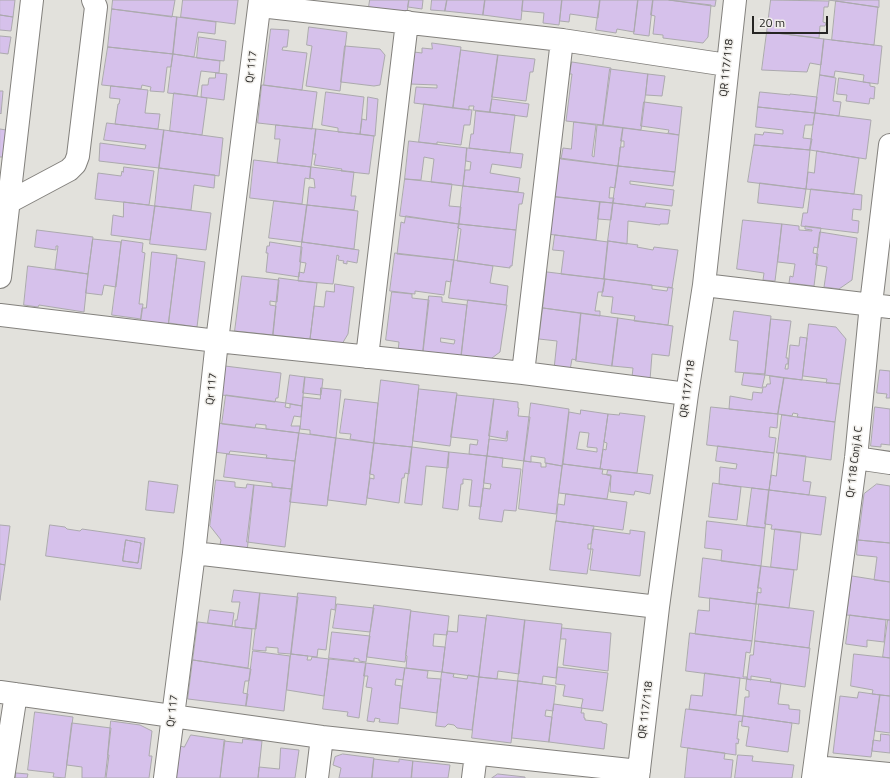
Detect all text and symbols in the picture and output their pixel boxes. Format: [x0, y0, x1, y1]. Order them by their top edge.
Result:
scale bar [754, 8, 830, 34]
text: 20 m [759, 13, 785, 32]
street label: QR 117/118 [717, 38, 737, 98]
street label: Qr 117 [244, 50, 260, 84]
street label: QR 117/118 [677, 359, 699, 419]
street label: Qr 117 [204, 372, 220, 406]
street label: Qr 118 Conj A C [844, 426, 866, 498]
street label: QR 117/118 [636, 680, 656, 740]
street label: Qr 117 [165, 694, 181, 728]

